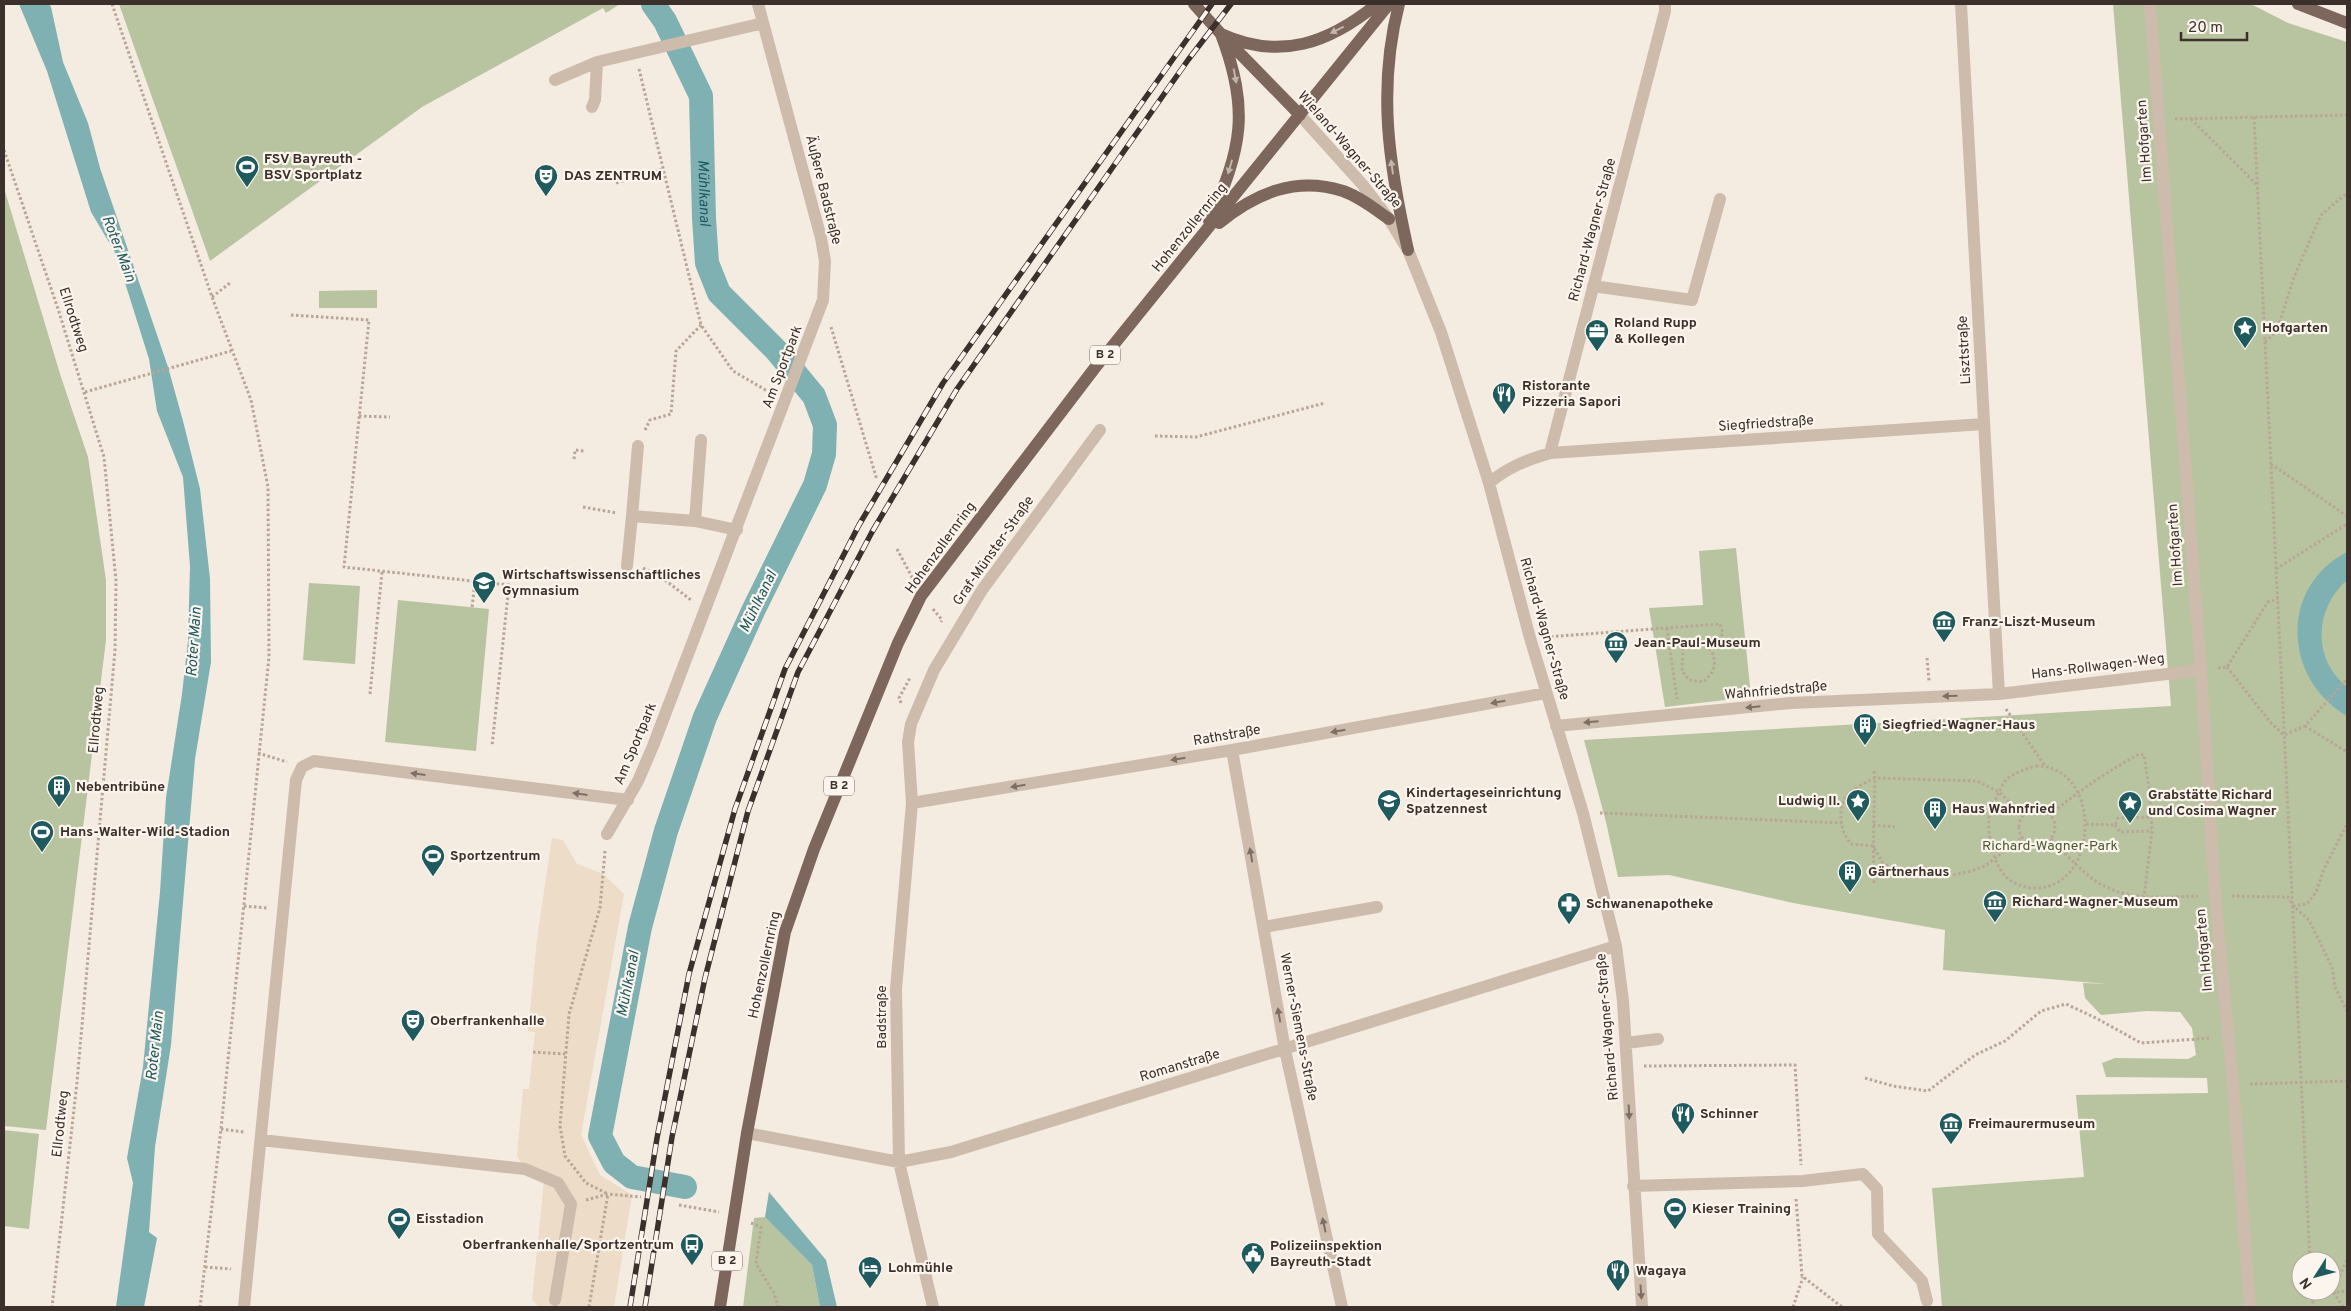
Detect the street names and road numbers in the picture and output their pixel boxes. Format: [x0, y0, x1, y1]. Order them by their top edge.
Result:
street label: Wieland-Wagner-Straße [1294, 88, 1404, 212]
street label: Im Hofgarten [2134, 99, 2156, 183]
street label: Äußere Badstraße [801, 133, 846, 247]
street label: Richard-Wagner-Straße [1566, 156, 1620, 304]
street label: Hohenzollernring [1149, 180, 1231, 276]
street label: Ellrodtweg [55, 285, 91, 355]
street label: Lisztstraße [1955, 315, 1975, 385]
street label: Am Sportpark [759, 323, 807, 411]
road number: B 2 [1090, 346, 1120, 364]
street label: Siegfriedstraße [1718, 412, 1814, 436]
street label: Graf-Münster-Straße [950, 493, 1038, 609]
street label: Hohenzollernring [902, 499, 980, 597]
street label: Im Hofgarten [2165, 503, 2187, 587]
street label: Richard-Wagner-Straße [1515, 556, 1573, 702]
street label: Hans-Rollwagen-Weg [2030, 650, 2166, 684]
street label: Wahnfriedstraße [1724, 678, 1828, 704]
street label: Ellrodtweg [86, 686, 108, 754]
street label: Am Sportpark [611, 700, 661, 788]
street label: Rathstraße [1192, 722, 1262, 750]
road number: B 2 [824, 776, 854, 796]
street label: Im Hofgarten [2193, 908, 2217, 992]
street label: Hohenzollernring [745, 910, 785, 1020]
street label: Werner-Siemens-Straße [1275, 951, 1321, 1103]
street label: Richard-Wagner-Straße [1593, 953, 1623, 1101]
street label: Badstraße [874, 985, 891, 1049]
street label: Romanstraße [1138, 1046, 1222, 1086]
street label: Ellrodtweg [49, 1090, 73, 1158]
road number: B 2 [712, 1252, 742, 1270]

